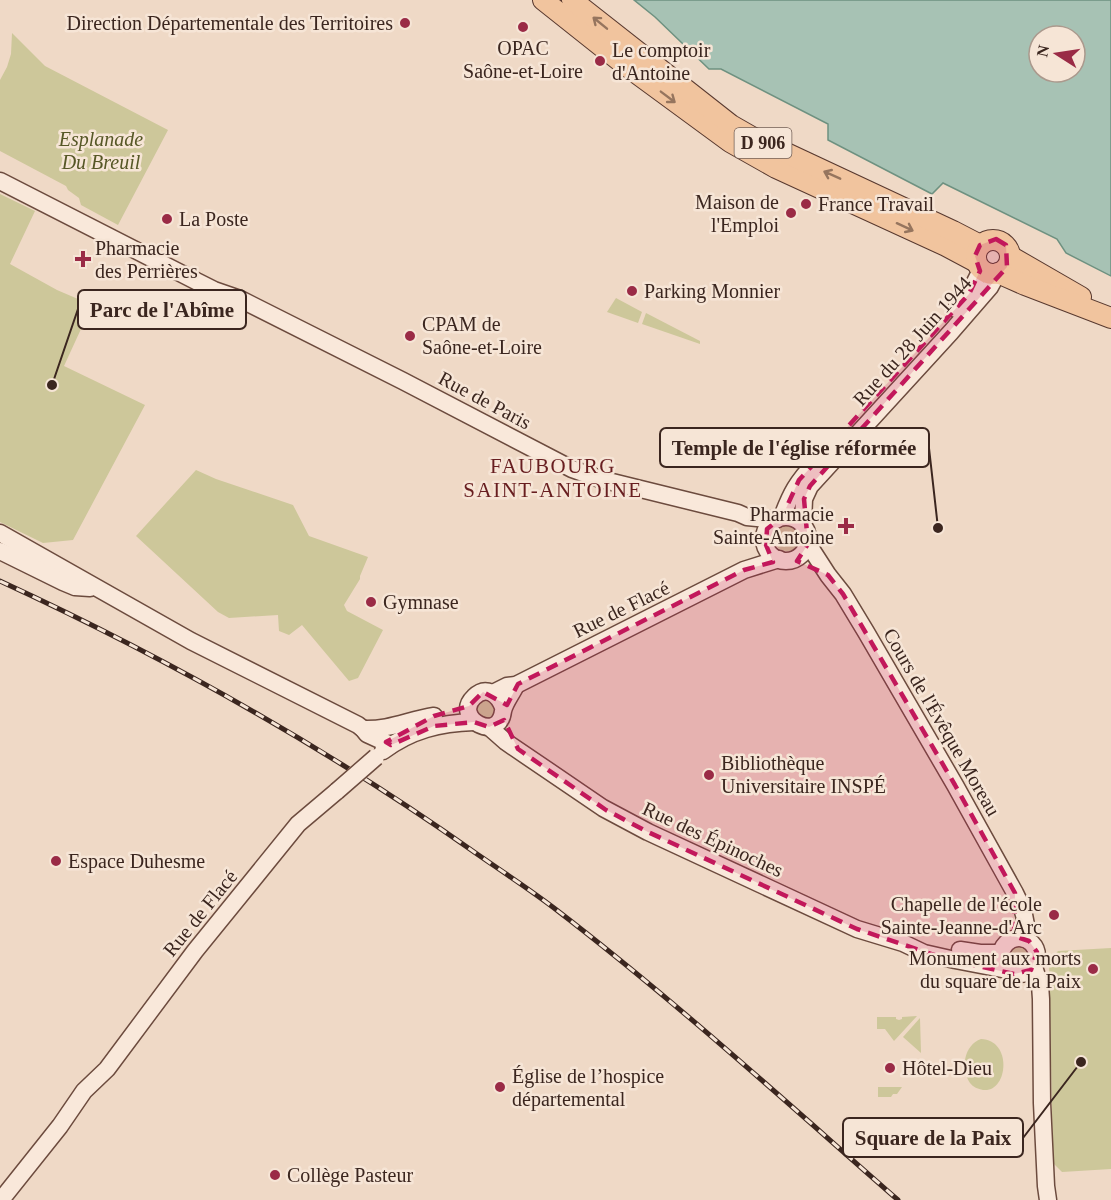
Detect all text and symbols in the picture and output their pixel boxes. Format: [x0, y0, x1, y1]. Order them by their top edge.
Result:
place label: Direction Départementale des Territoires [67, 12, 393, 35]
marker: Direction Départementale des Territoires [398, 16, 412, 30]
one-way arrow [592, 16, 608, 29]
marker: OPAC Saône-et-Loire [516, 20, 530, 34]
north arrow [1027, 24, 1087, 84]
place label: OPAC Saône-et-Loire [463, 37, 583, 82]
place label: Le comptoir d'Antoine [612, 39, 711, 84]
text: N [1033, 43, 1052, 58]
marker: Le comptoir d'Antoine [593, 54, 607, 68]
one-way arrow [660, 91, 676, 104]
park label: Esplanade Du Breuil [58, 128, 143, 173]
road number: D 906 [734, 128, 792, 158]
one-way arrow [824, 168, 842, 180]
place label: Maison de l'Emploi [695, 191, 779, 237]
place label: France Travail [818, 193, 935, 215]
marker: France Travail [799, 197, 813, 211]
marker: Maison de l'Emploi [784, 206, 798, 220]
place label: La Poste [179, 208, 249, 230]
marker: La Poste [160, 212, 174, 226]
one-way arrow [895, 222, 913, 233]
place label: Pharmacie des Perrières [95, 237, 198, 282]
marker: Pharmacie des Perrières [76, 252, 90, 266]
street label: Rue du 28 Juin 1944 [848, 272, 976, 410]
place label: Parking Monnier [644, 280, 780, 303]
marker: Parking Monnier [625, 284, 639, 298]
callout: Parc de l'Abîme [78, 290, 246, 329]
text: Parc de l'Abîme [90, 298, 234, 322]
place label: CPAM de Saône-et-Loire [422, 313, 542, 358]
marker: CPAM de Saône-et-Loire [403, 329, 417, 343]
street label: Rue de Paris [435, 367, 535, 434]
callout: Temple de l'église réformée [660, 428, 929, 467]
text: Temple de l'église réformée [672, 436, 916, 460]
district label: FAUBOURG SAINT-ANTOINE [463, 454, 643, 502]
place label: Pharmacie Sainte-Antoine [713, 503, 834, 548]
marker: Pharmacie Sainte-Antoine [839, 519, 853, 533]
street label: Rue de Flacé [569, 576, 673, 642]
place label: Gymnase [383, 591, 459, 614]
marker: Gymnase [364, 595, 378, 609]
street label: Cours de l'Évêque Moreau [878, 624, 1005, 820]
place label: Bibliothèque Universitaire INSPÉ [721, 752, 886, 797]
marker: Bibliothèque Universitaire INSPÉ [702, 768, 716, 782]
street label: Rue des Épinoches [639, 797, 787, 882]
place label: Espace Duhesme [68, 850, 205, 873]
marker: Espace Duhesme [49, 854, 63, 868]
street label: Rue de Flacé [159, 865, 241, 960]
place label: Chapelle de l'école Sainte-Jeanne-d'Arc [881, 893, 1042, 938]
marker: Chapelle de l'école Sainte-Jeanne-d'Arc [1047, 908, 1061, 922]
place label: Monument aux morts du square de la Paix [909, 947, 1081, 993]
marker: Monument aux morts du square de la Paix [1086, 962, 1100, 976]
place label: Hôtel-Dieu [902, 1057, 992, 1079]
marker: Hôtel-Dieu [883, 1061, 897, 1075]
place label: Église de l’hospice départemental [512, 1065, 664, 1111]
marker: Église de l’hospice départemental [493, 1080, 507, 1094]
callout: Square de la Paix [843, 1118, 1023, 1157]
text: Square de la Paix [855, 1126, 1012, 1150]
place label: Collège Pasteur [287, 1164, 413, 1187]
marker: Collège Pasteur [268, 1168, 282, 1182]

